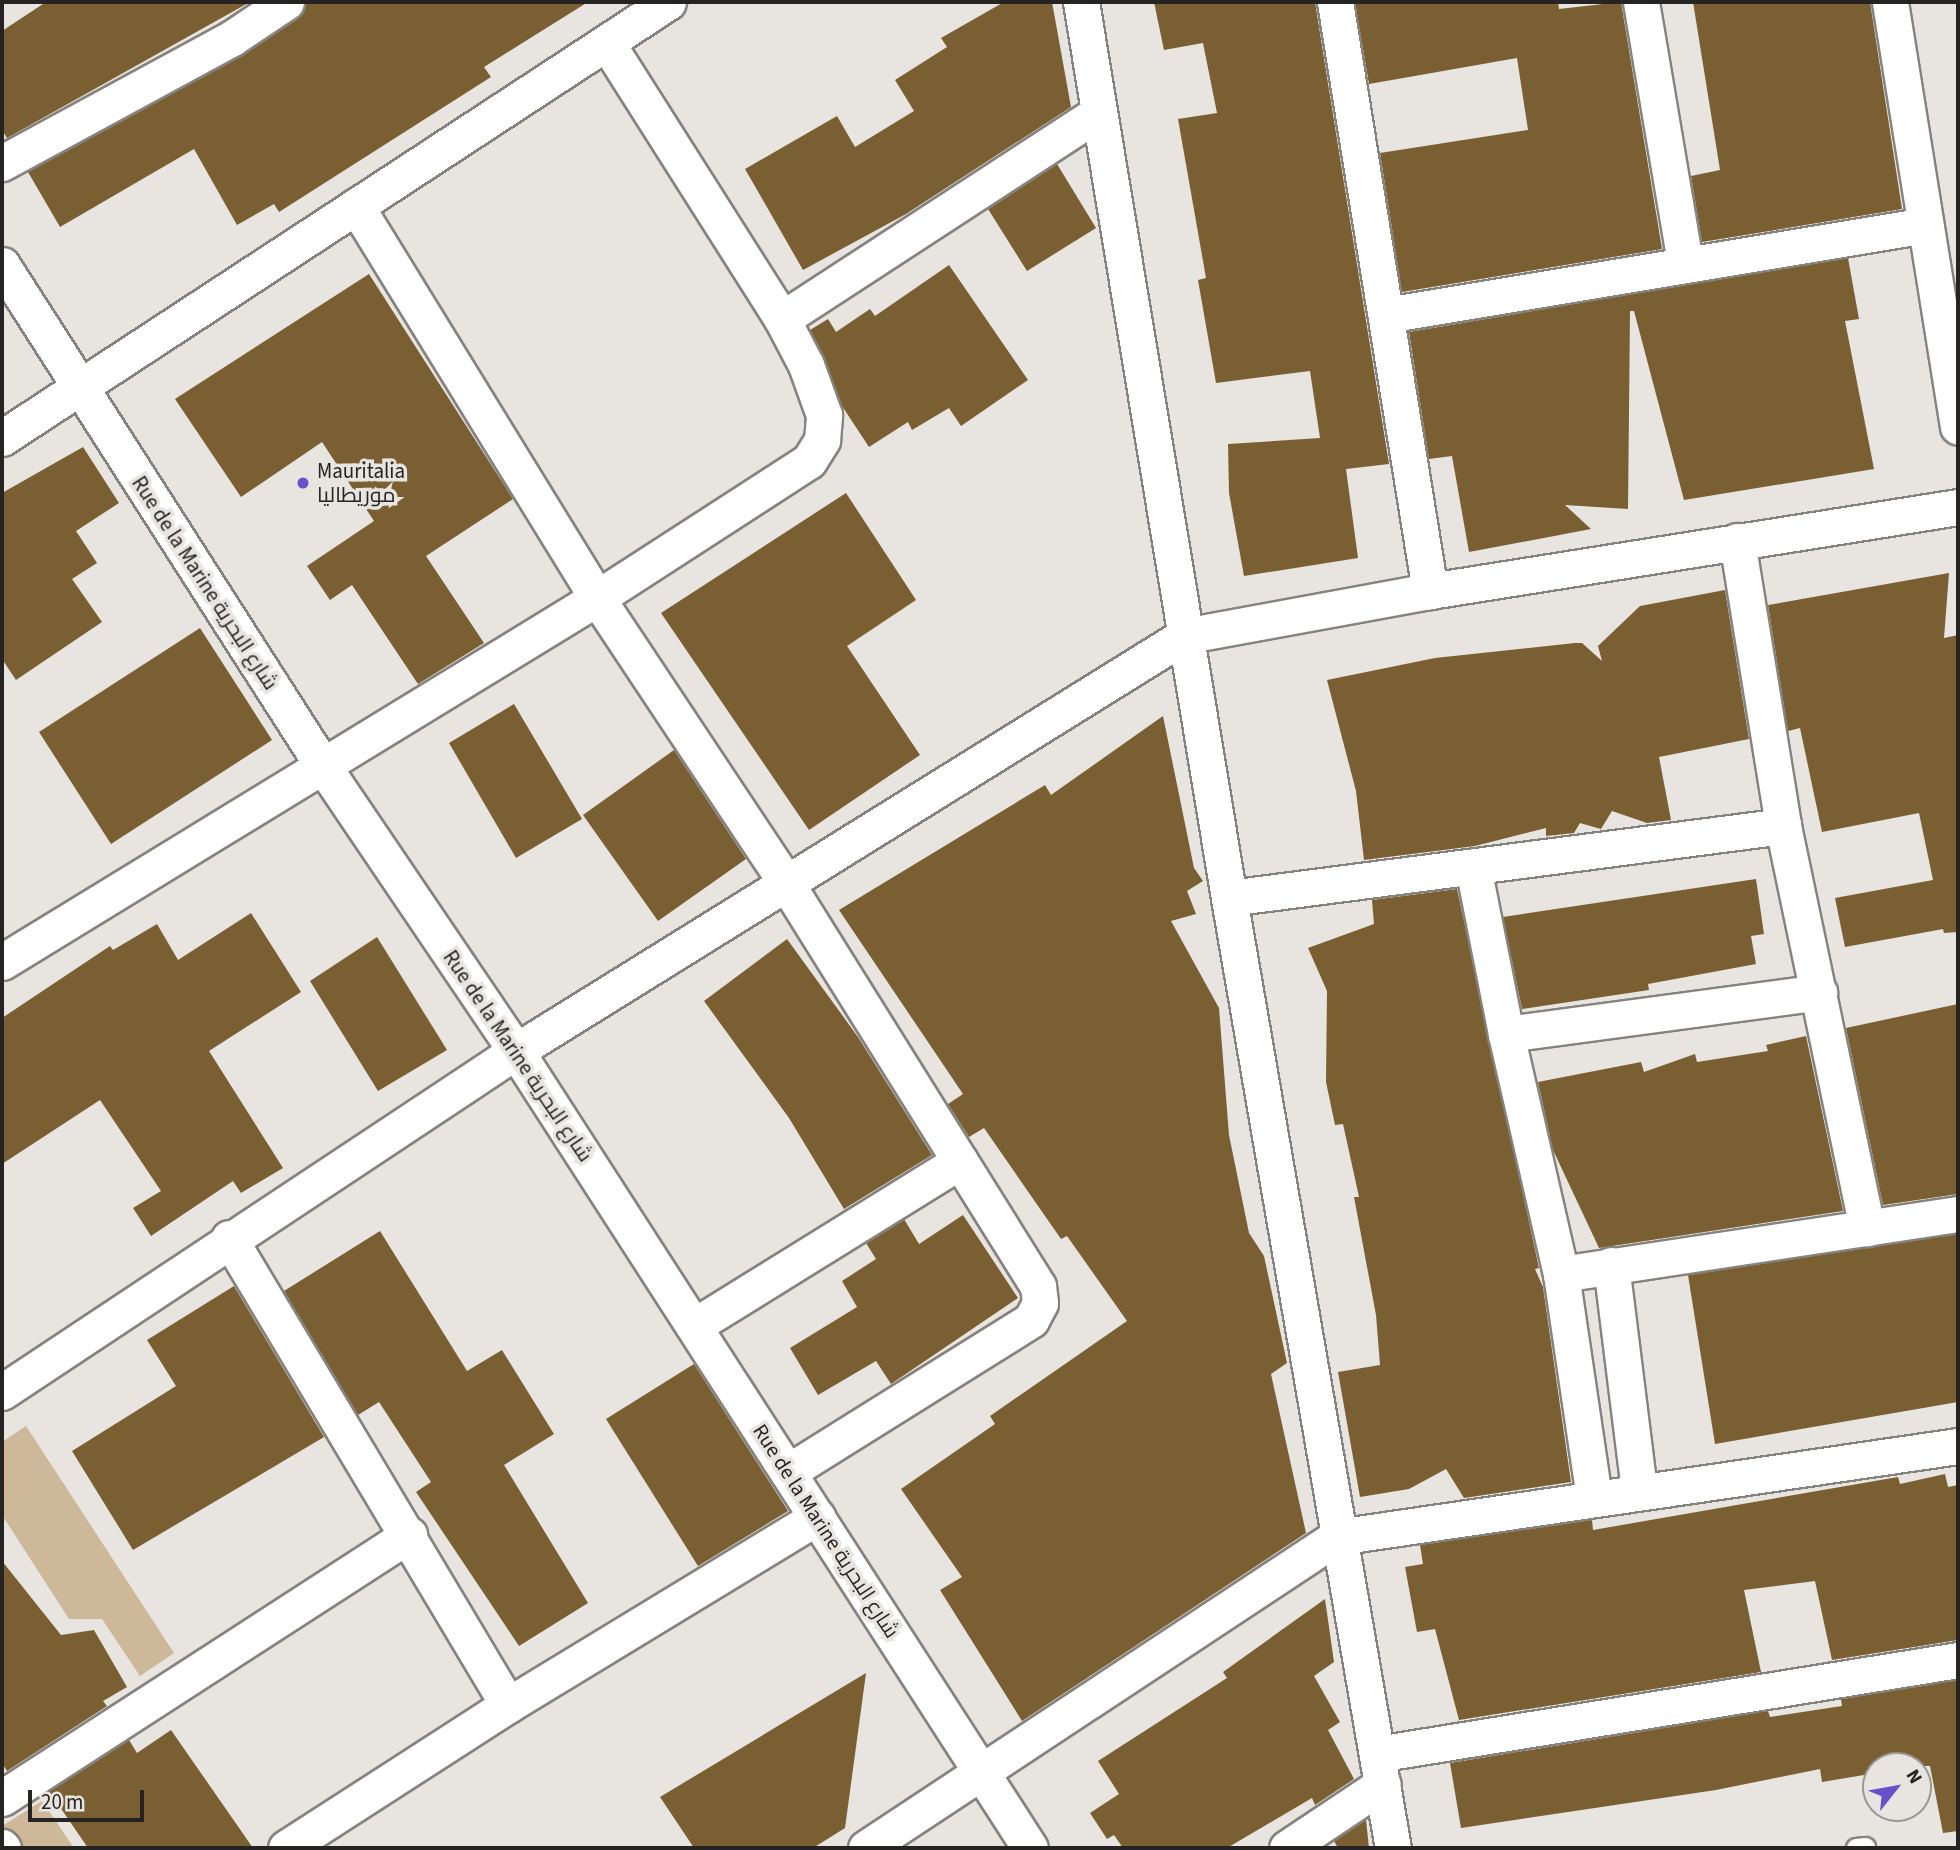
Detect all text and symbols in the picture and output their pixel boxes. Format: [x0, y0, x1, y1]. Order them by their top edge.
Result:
place label: Mauritalia موريطاليا [317, 458, 405, 508]
street label: Rue de la Marine شارع البحرية [126, 471, 284, 695]
marker: Mauritalia موريطاليا [295, 475, 311, 491]
street label: Rue de la Marine شارع البحرية [438, 945, 598, 1167]
street label: Rue de la Marine شارع البحرية [747, 1419, 905, 1643]
north arrow [1862, 1752, 1932, 1822]
text: N [1899, 1765, 1929, 1789]
scale bar [32, 1776, 147, 1820]
text: 20 m [41, 1787, 83, 1817]

